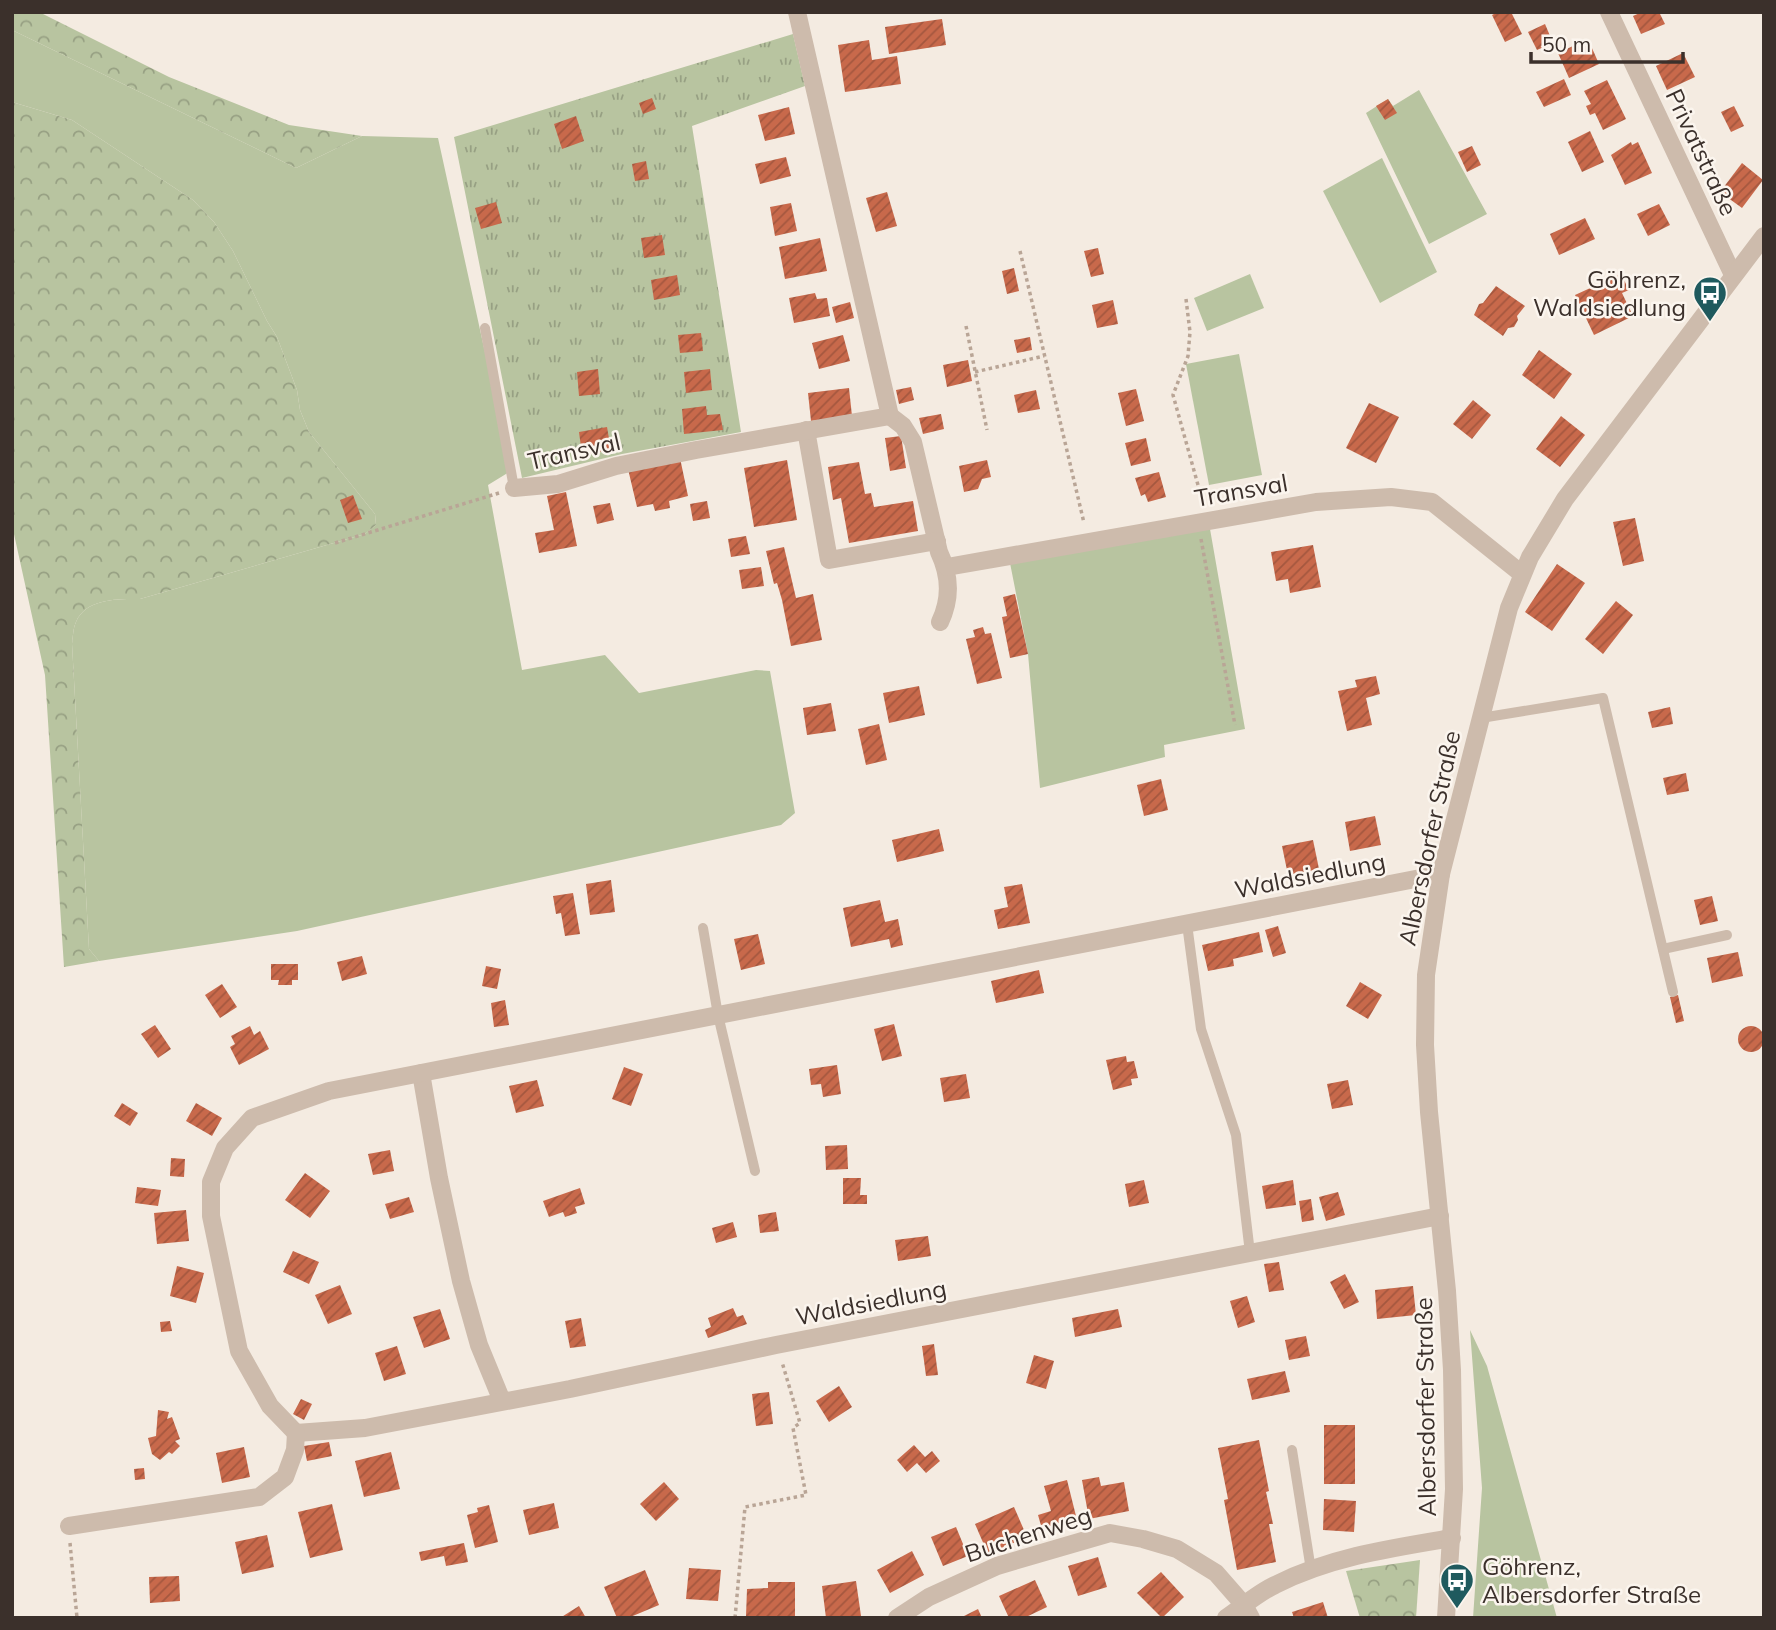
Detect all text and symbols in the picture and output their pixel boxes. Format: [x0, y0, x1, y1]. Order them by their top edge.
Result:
scale bar [1531, 21, 1683, 65]
text: 50 m [1542, 31, 1591, 57]
street label: Privatstraße [1660, 84, 1744, 220]
place label: Göhrenz, Waldsiedlung [1533, 264, 1686, 322]
bus stop icon: Göhrenz, Waldsiedlung [1691, 274, 1729, 323]
street label: Transval [525, 426, 623, 476]
street label: Transval [1192, 467, 1290, 513]
street label: Albersdorfer Straße [1392, 728, 1466, 948]
street label: Waldsiedlung [1232, 846, 1388, 904]
street label: Waldsiedlung [793, 1273, 949, 1331]
street label: Albersdorfer Straße [1408, 1297, 1442, 1517]
street label: Buchenweg [961, 1499, 1095, 1569]
place label: Göhrenz, Albersdorfer Straße [1482, 1551, 1701, 1609]
bus stop icon: Göhrenz, Albersdorfer Straße [1438, 1561, 1476, 1610]

